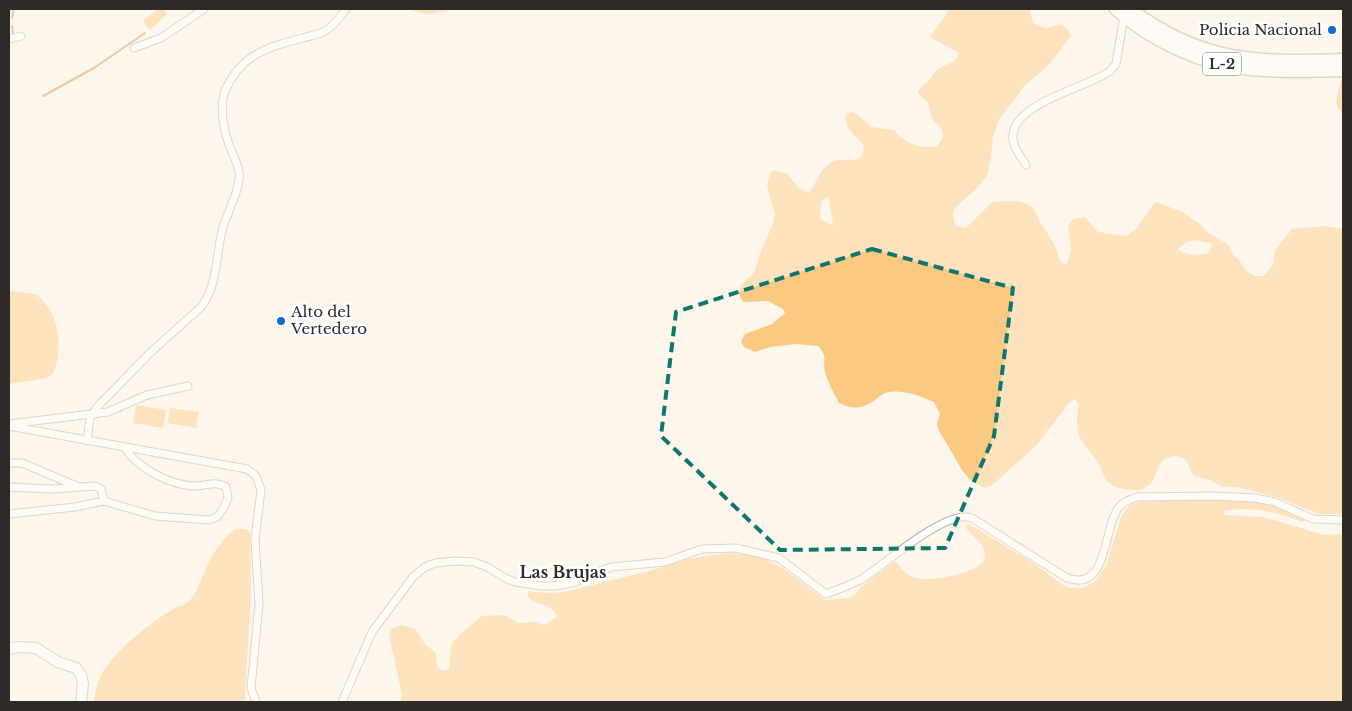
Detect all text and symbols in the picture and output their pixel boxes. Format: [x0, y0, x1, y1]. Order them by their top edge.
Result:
place label: Policia Nacional [1199, 20, 1322, 39]
marker: Policia Nacional [1326, 24, 1338, 36]
road number: L-2 [1203, 52, 1241, 76]
place label: Alto del Vertedero [290, 302, 367, 338]
marker: Alto del Vertedero [275, 315, 287, 327]
district label: Las Brujas [520, 562, 606, 582]

